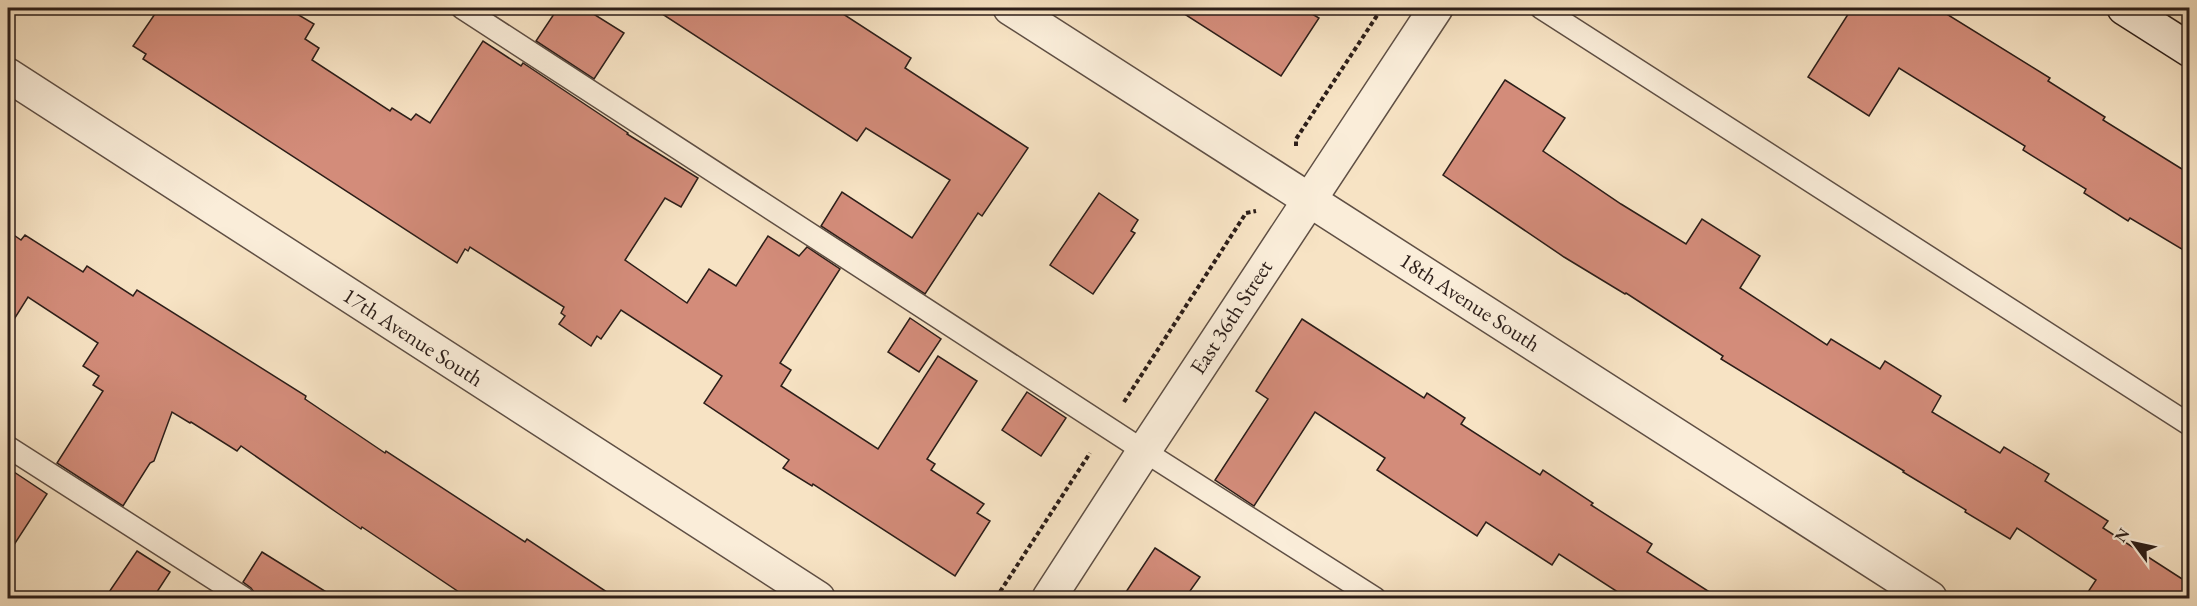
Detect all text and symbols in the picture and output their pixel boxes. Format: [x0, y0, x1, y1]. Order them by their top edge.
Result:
street label: 18th Avenue South [1394, 246, 1546, 358]
street label: East 36th Street [1183, 254, 1279, 380]
street label: 17th Avenue South [337, 281, 489, 393]
north arrow [2104, 513, 2164, 573]
text: N [2110, 524, 2134, 546]

